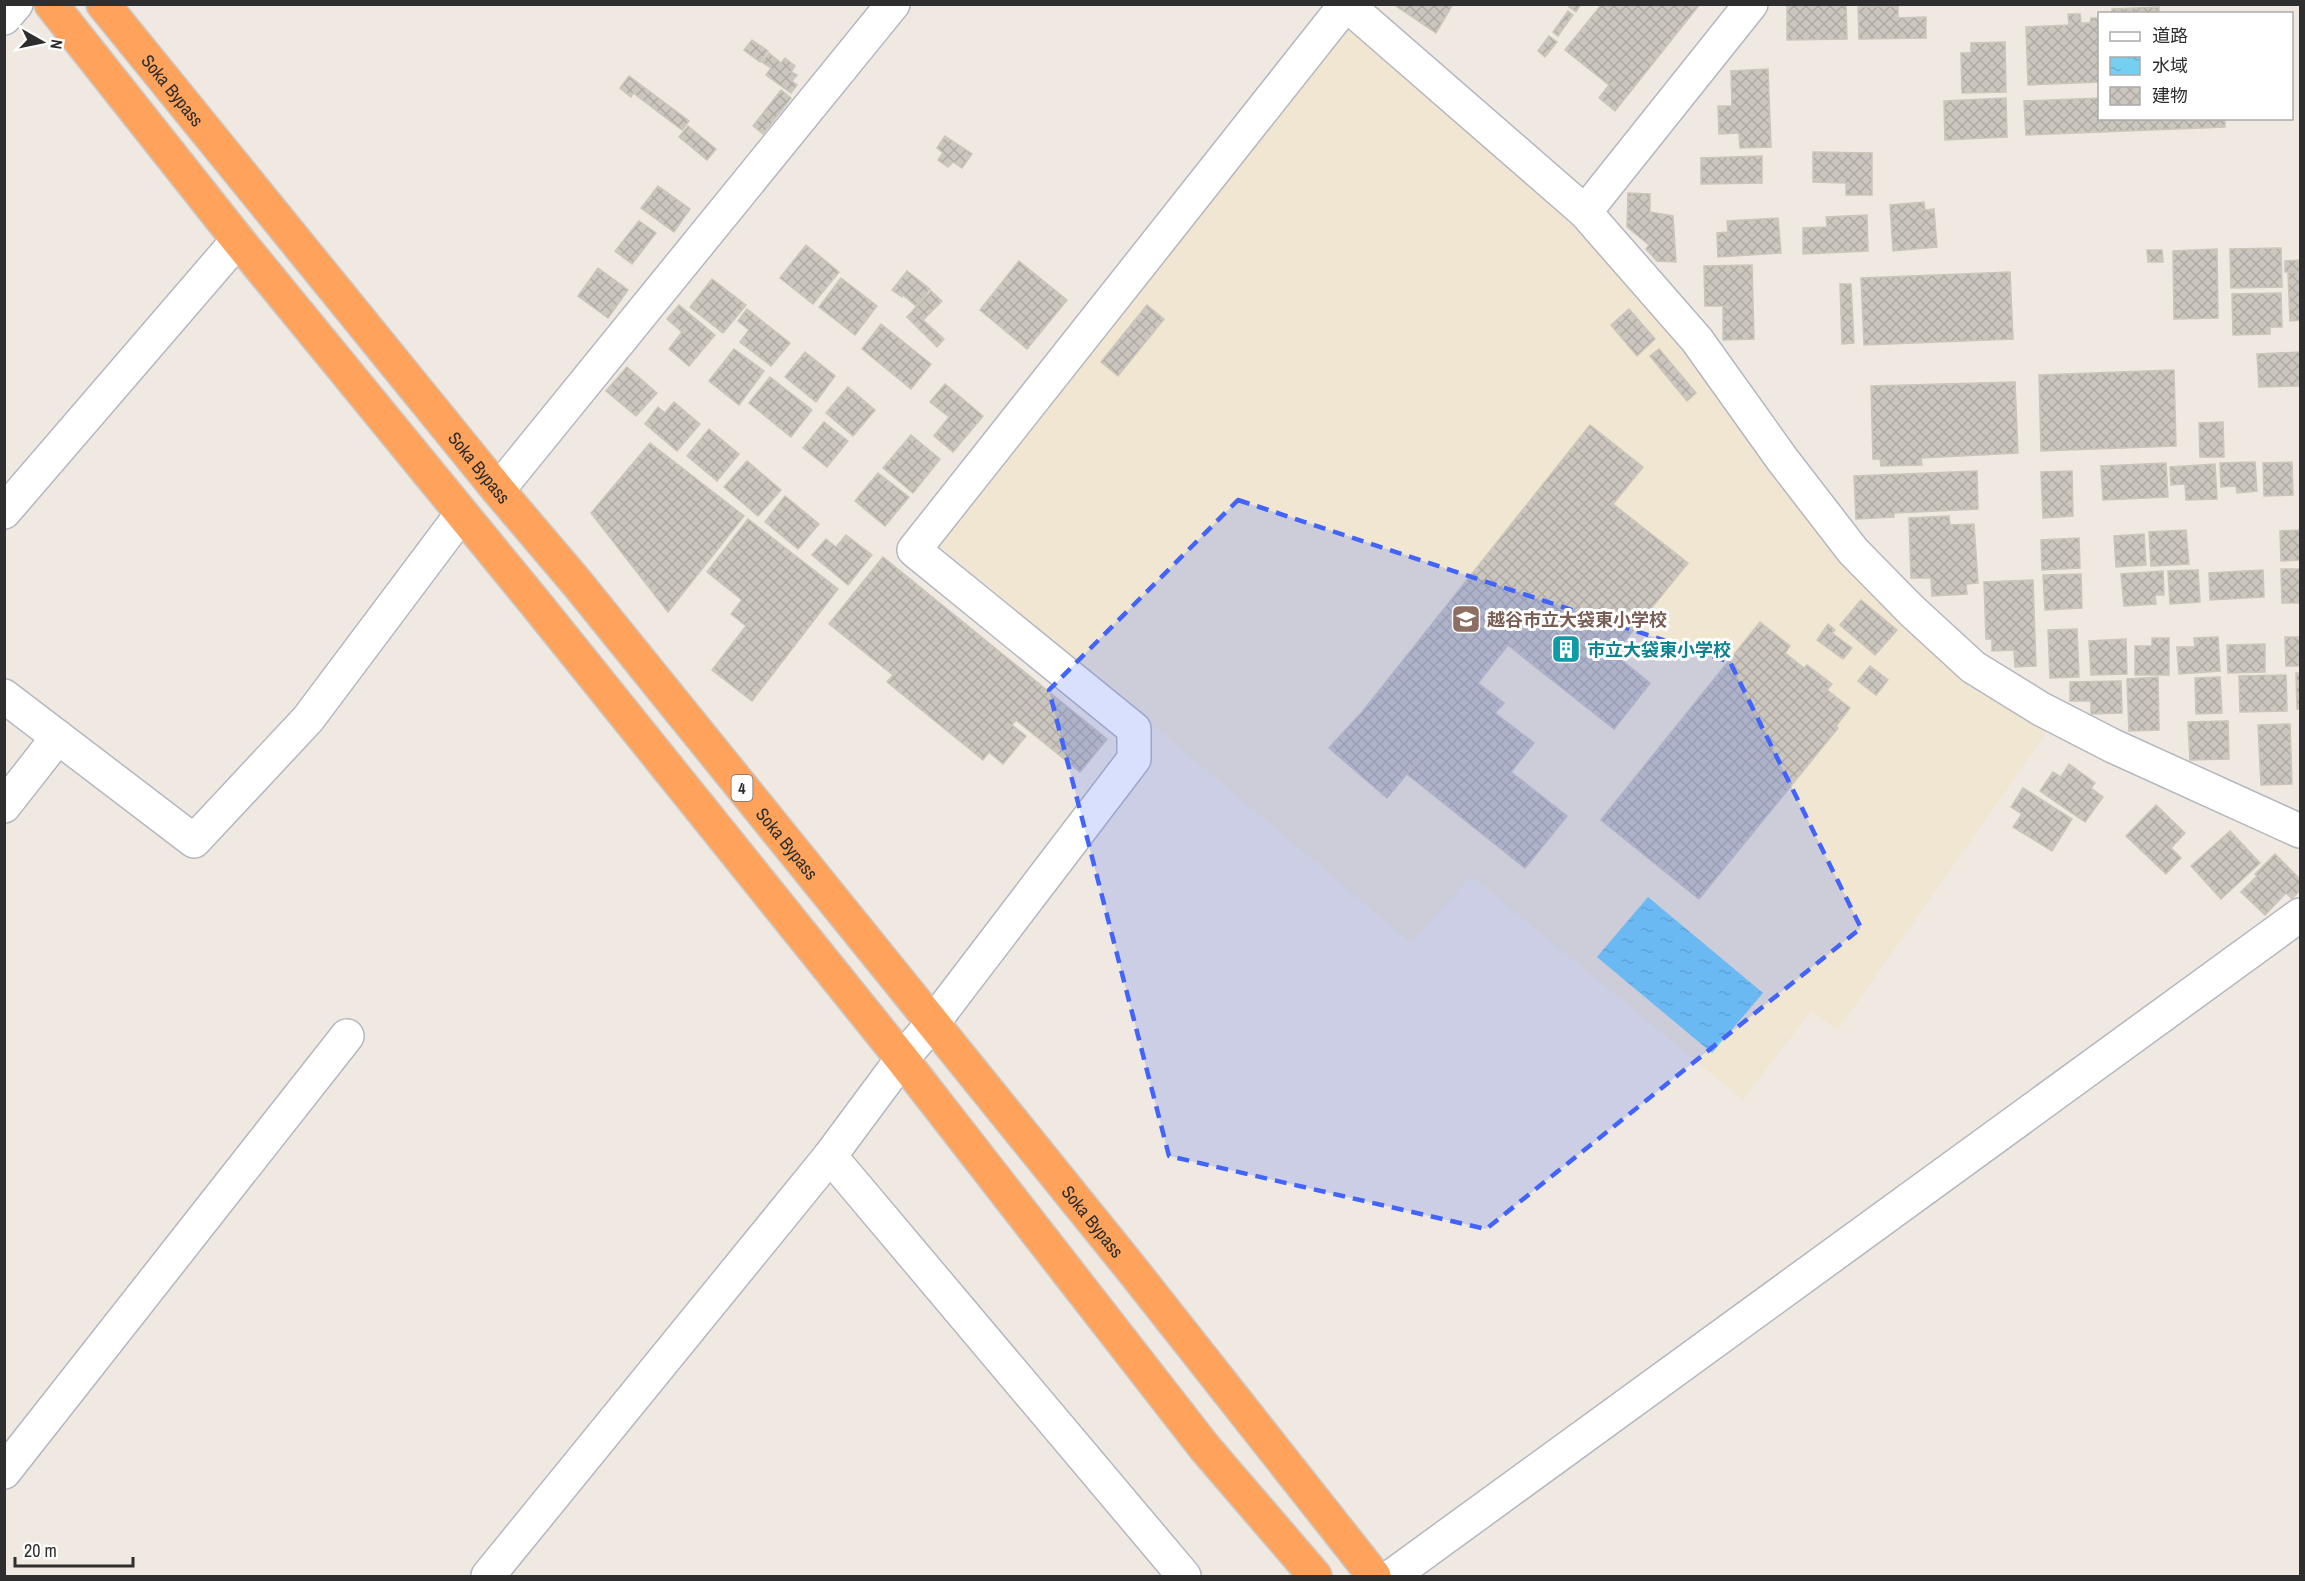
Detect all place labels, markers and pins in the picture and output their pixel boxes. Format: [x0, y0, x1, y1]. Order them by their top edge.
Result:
school or university icon: 越谷市立大袋東小学校 [1450, 603, 1482, 635]
place label: 越谷市立大袋東小学校 [1487, 607, 1667, 632]
building icon: 市立大袋東小学校 [1550, 633, 1582, 665]
place label: 市立大袋東小学校 [1587, 637, 1731, 662]

